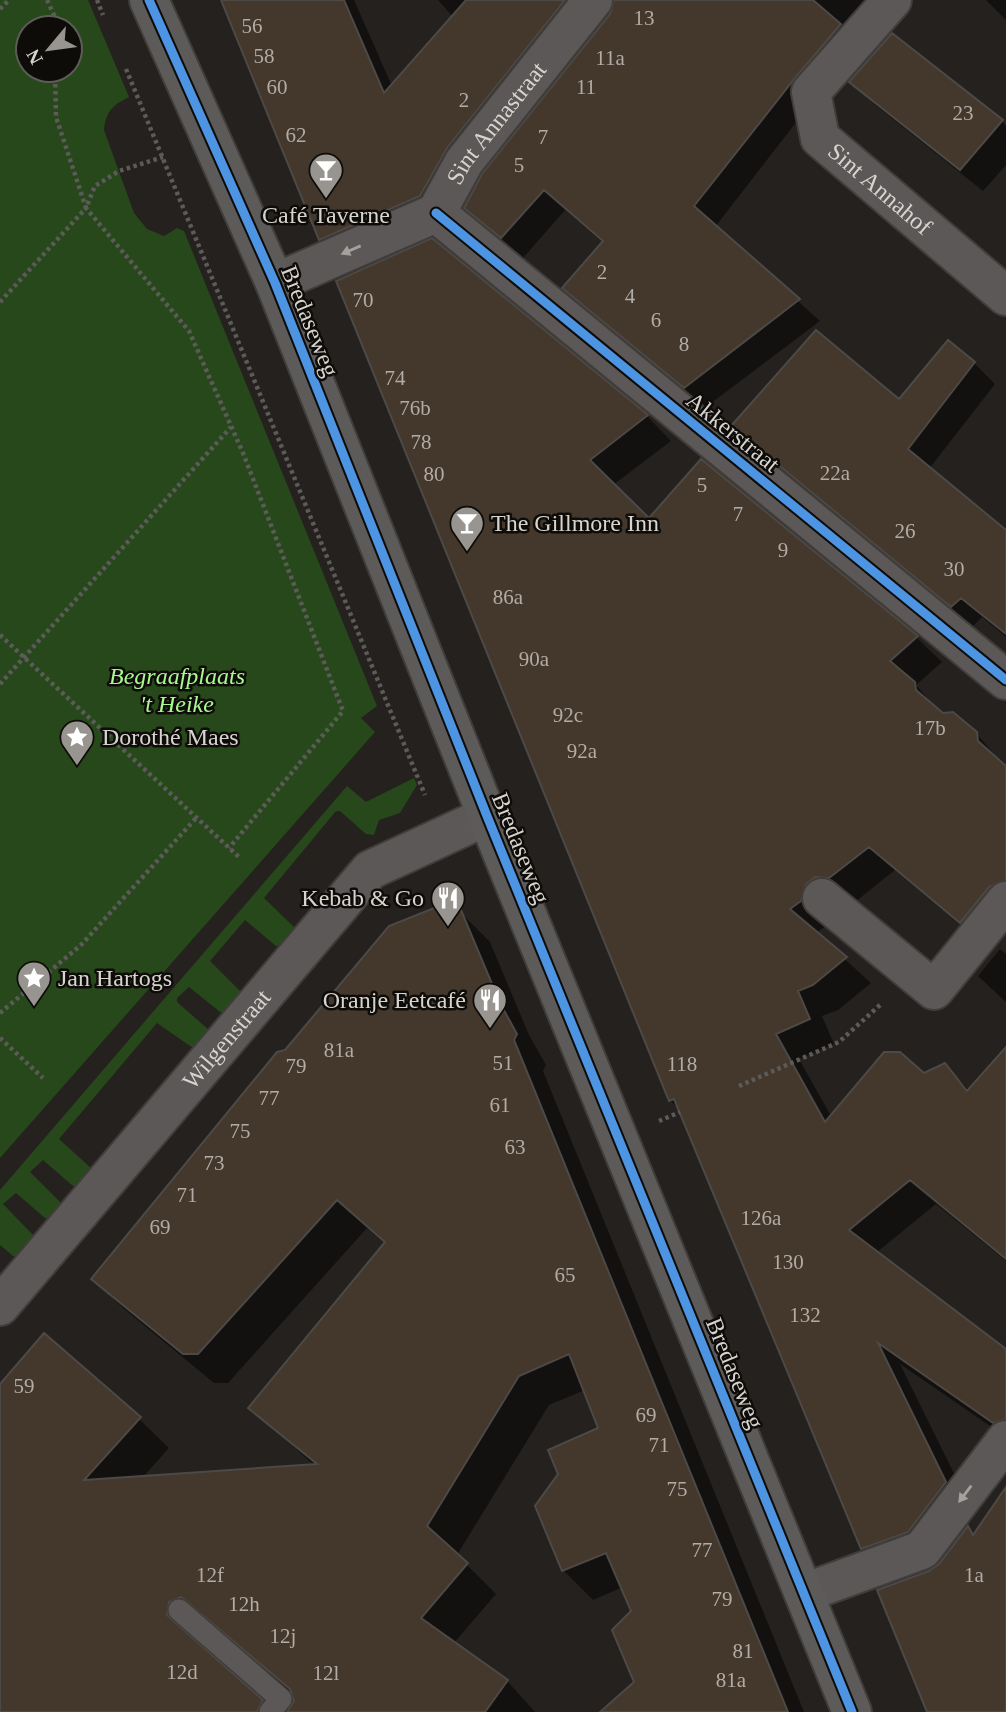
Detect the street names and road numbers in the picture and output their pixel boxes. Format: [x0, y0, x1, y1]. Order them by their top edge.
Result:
street label: Sint Annastraat [441, 57, 552, 189]
street label: Sint Annahof [823, 138, 937, 240]
street label: Bredaseweg [276, 262, 344, 380]
street label: Akkerstraat [681, 387, 785, 478]
street label: Bredaseweg [487, 789, 555, 907]
street label: Wilgenstraat [177, 984, 276, 1094]
street label: Bredaseweg [701, 1314, 769, 1432]

